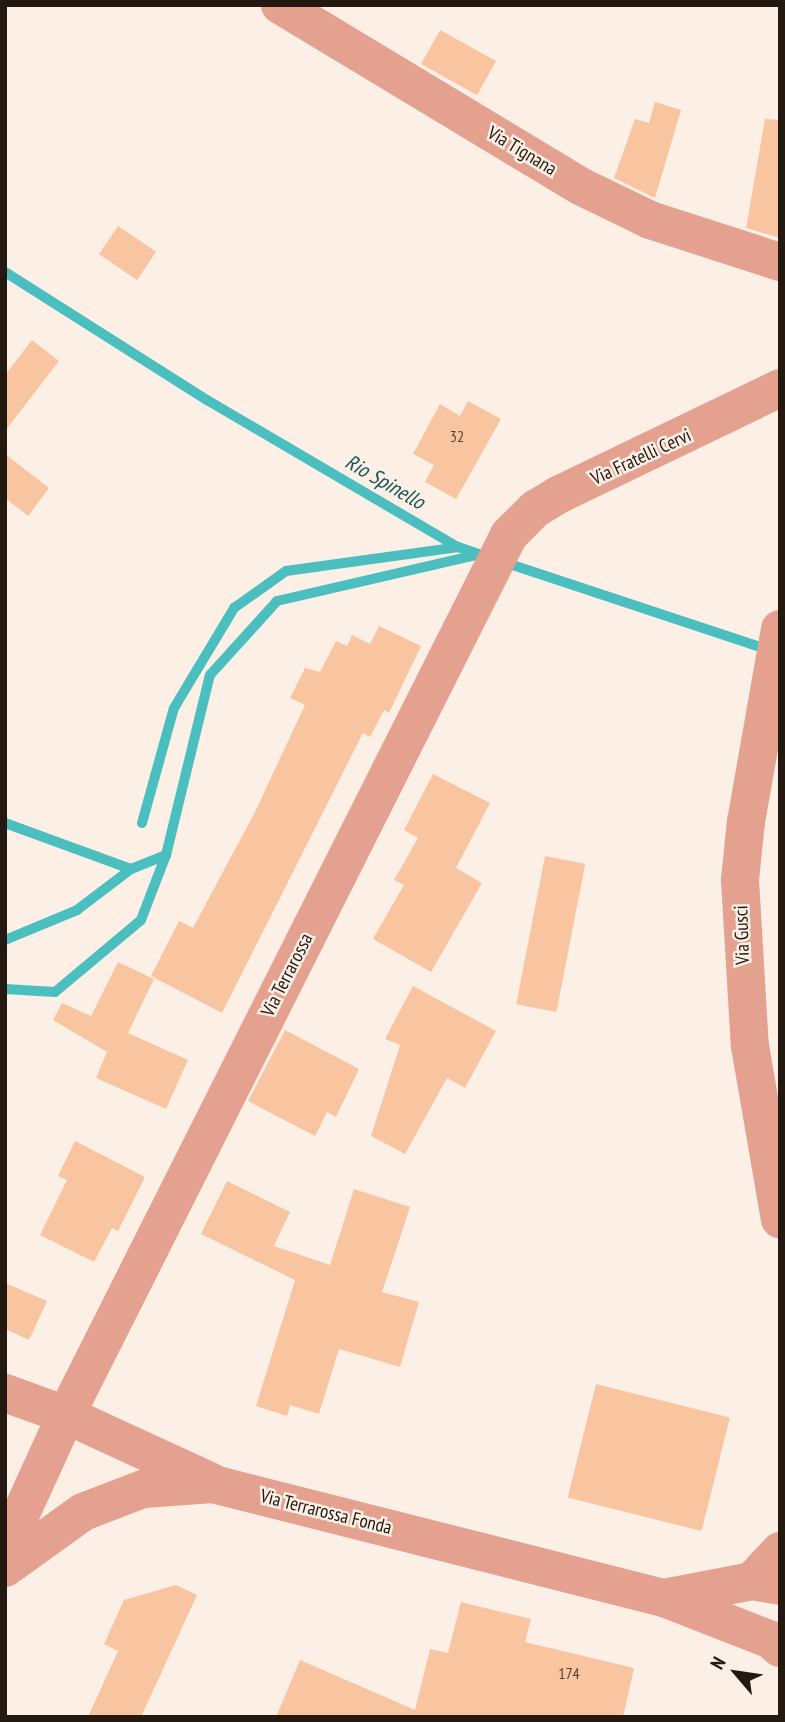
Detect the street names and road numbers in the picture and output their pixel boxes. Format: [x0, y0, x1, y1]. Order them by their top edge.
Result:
street label: Via Tignana [483, 121, 561, 181]
street label: Via Fratelli Cervi [587, 424, 695, 490]
street label: Via Gusci [730, 905, 754, 965]
street label: Via Terrarossa [256, 929, 318, 1021]
street label: Via Terrarossa Fonda [258, 1485, 394, 1539]

